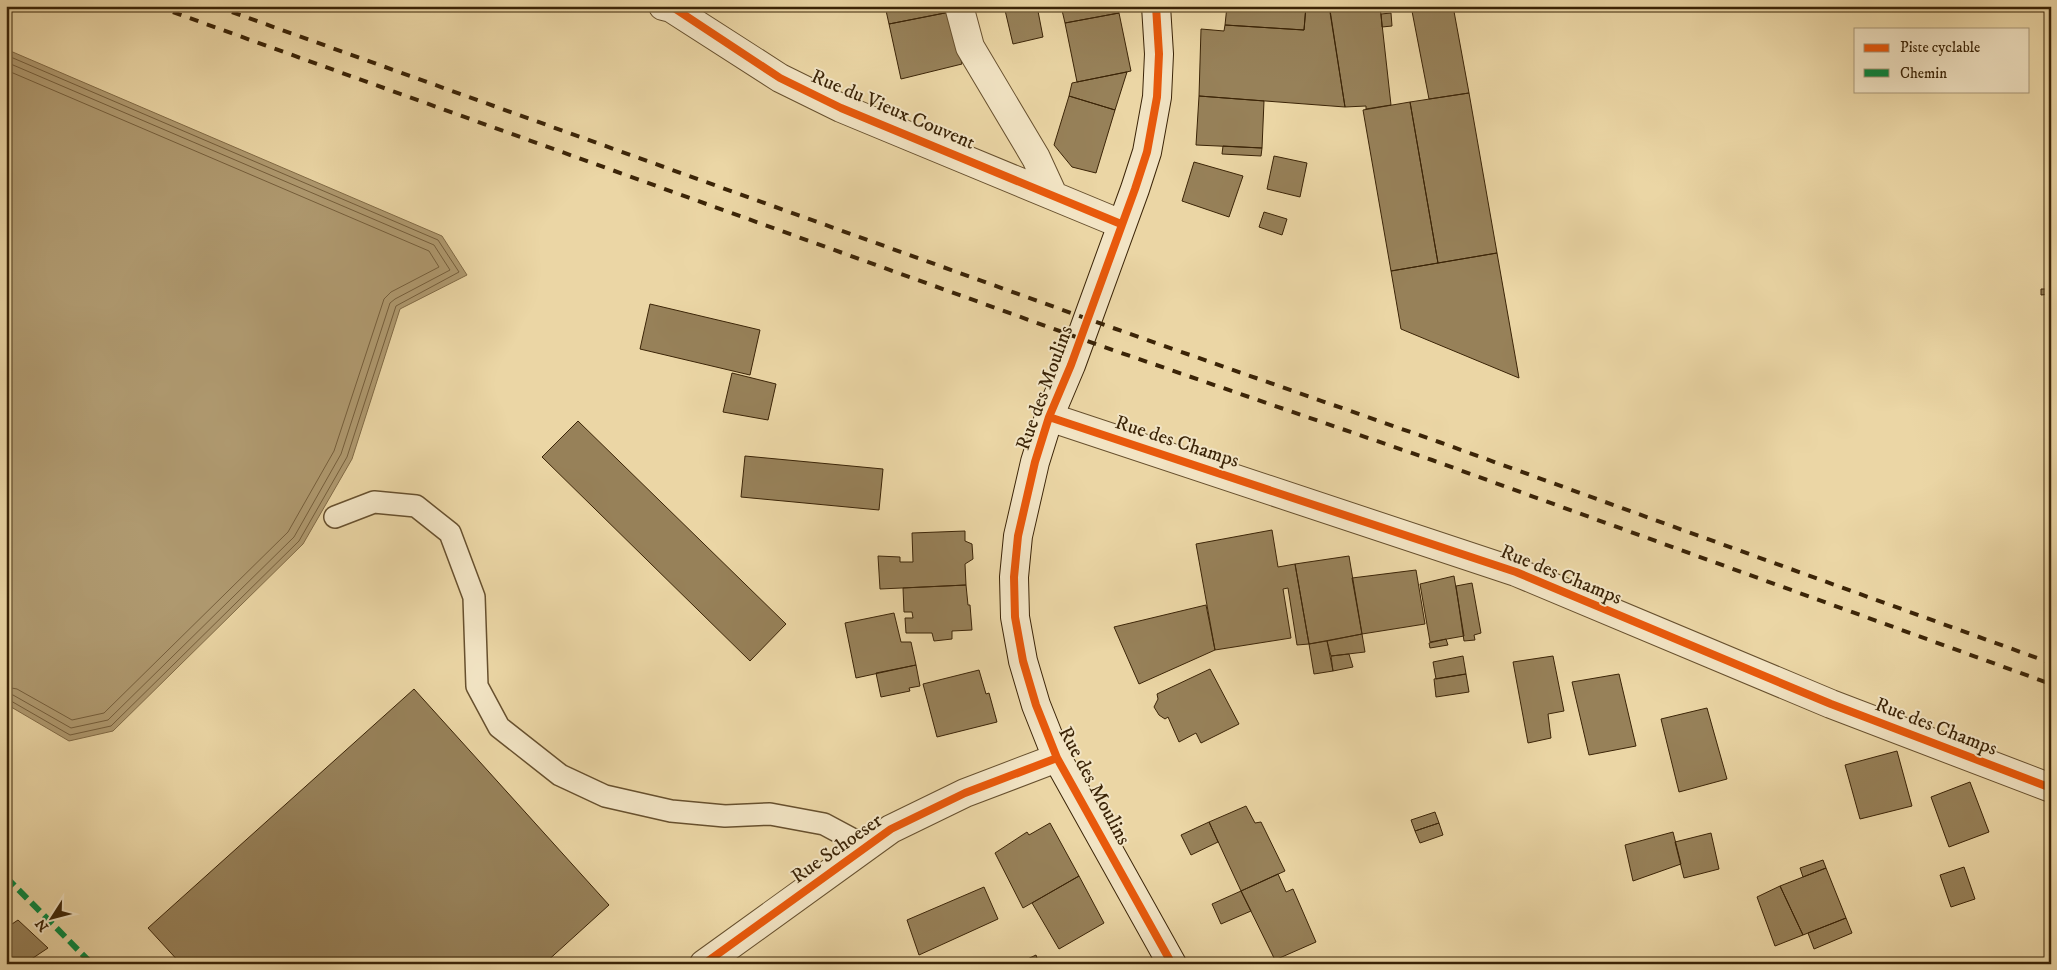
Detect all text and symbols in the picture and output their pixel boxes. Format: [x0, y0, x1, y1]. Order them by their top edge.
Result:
legend [1854, 28, 2030, 92]
text: Piste cyclable [1900, 38, 1980, 57]
street label: Rue du Vieux Couvent [807, 64, 979, 156]
text: Chemin [1900, 64, 1947, 83]
street label: Rue des Moulins [1011, 322, 1079, 454]
street label: Rue des Champs [1112, 410, 1242, 474]
street label: Rue des Champs [1497, 539, 1626, 611]
street label: Rue des Champs [1871, 692, 2001, 762]
street label: Rue des Moulins [1052, 723, 1136, 850]
street label: Rue Schoeser [787, 808, 888, 889]
north arrow [28, 892, 78, 942]
text: N [31, 915, 53, 935]

